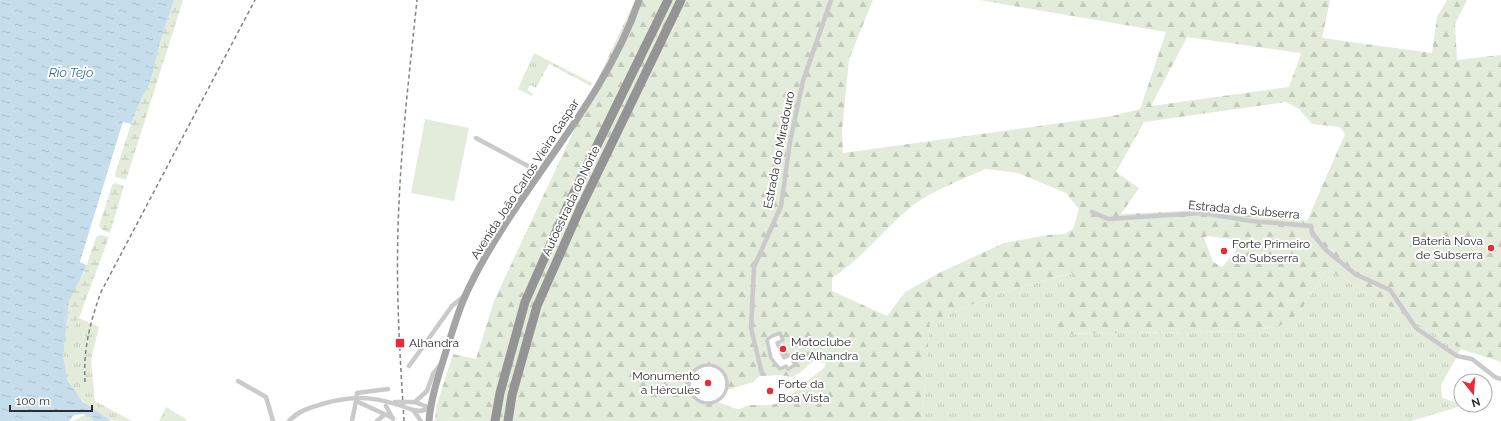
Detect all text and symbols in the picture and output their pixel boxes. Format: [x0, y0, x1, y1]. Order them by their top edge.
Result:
water label: Rio Tejo [49, 65, 93, 80]
street label: Estrada do Miradouro [761, 90, 797, 210]
street label: Avenida João Carlos Vieira Gaspar [468, 96, 582, 262]
street label: Autoestrada do Norte [539, 144, 603, 258]
street label: Estrada da Subserra [1188, 198, 1300, 222]
place label: Bateria Nova de Subserra [1412, 234, 1483, 262]
place label: Forte Primeiro da Subserra [1232, 237, 1310, 265]
marker: Bateria Nova de Subserra [1486, 243, 1496, 253]
marker: Forte Primeiro da Subserra [1219, 246, 1229, 256]
place label: Motoclube de Alhandra [791, 335, 858, 363]
place label: Alhandra [409, 336, 459, 350]
marker: Alhandra [394, 337, 406, 349]
marker: Motoclube de Alhandra [778, 344, 788, 354]
place label: Monumento a Hércules [632, 369, 700, 397]
north arrow [1453, 373, 1493, 413]
place label: Forte da Boa Vista [778, 377, 829, 405]
marker: Monumento a Hércules [703, 378, 713, 388]
marker: Forte da Boa Vista [765, 386, 775, 396]
scale bar [10, 387, 92, 413]
text: 100 m [16, 394, 50, 408]
text: N [1470, 395, 1482, 410]

